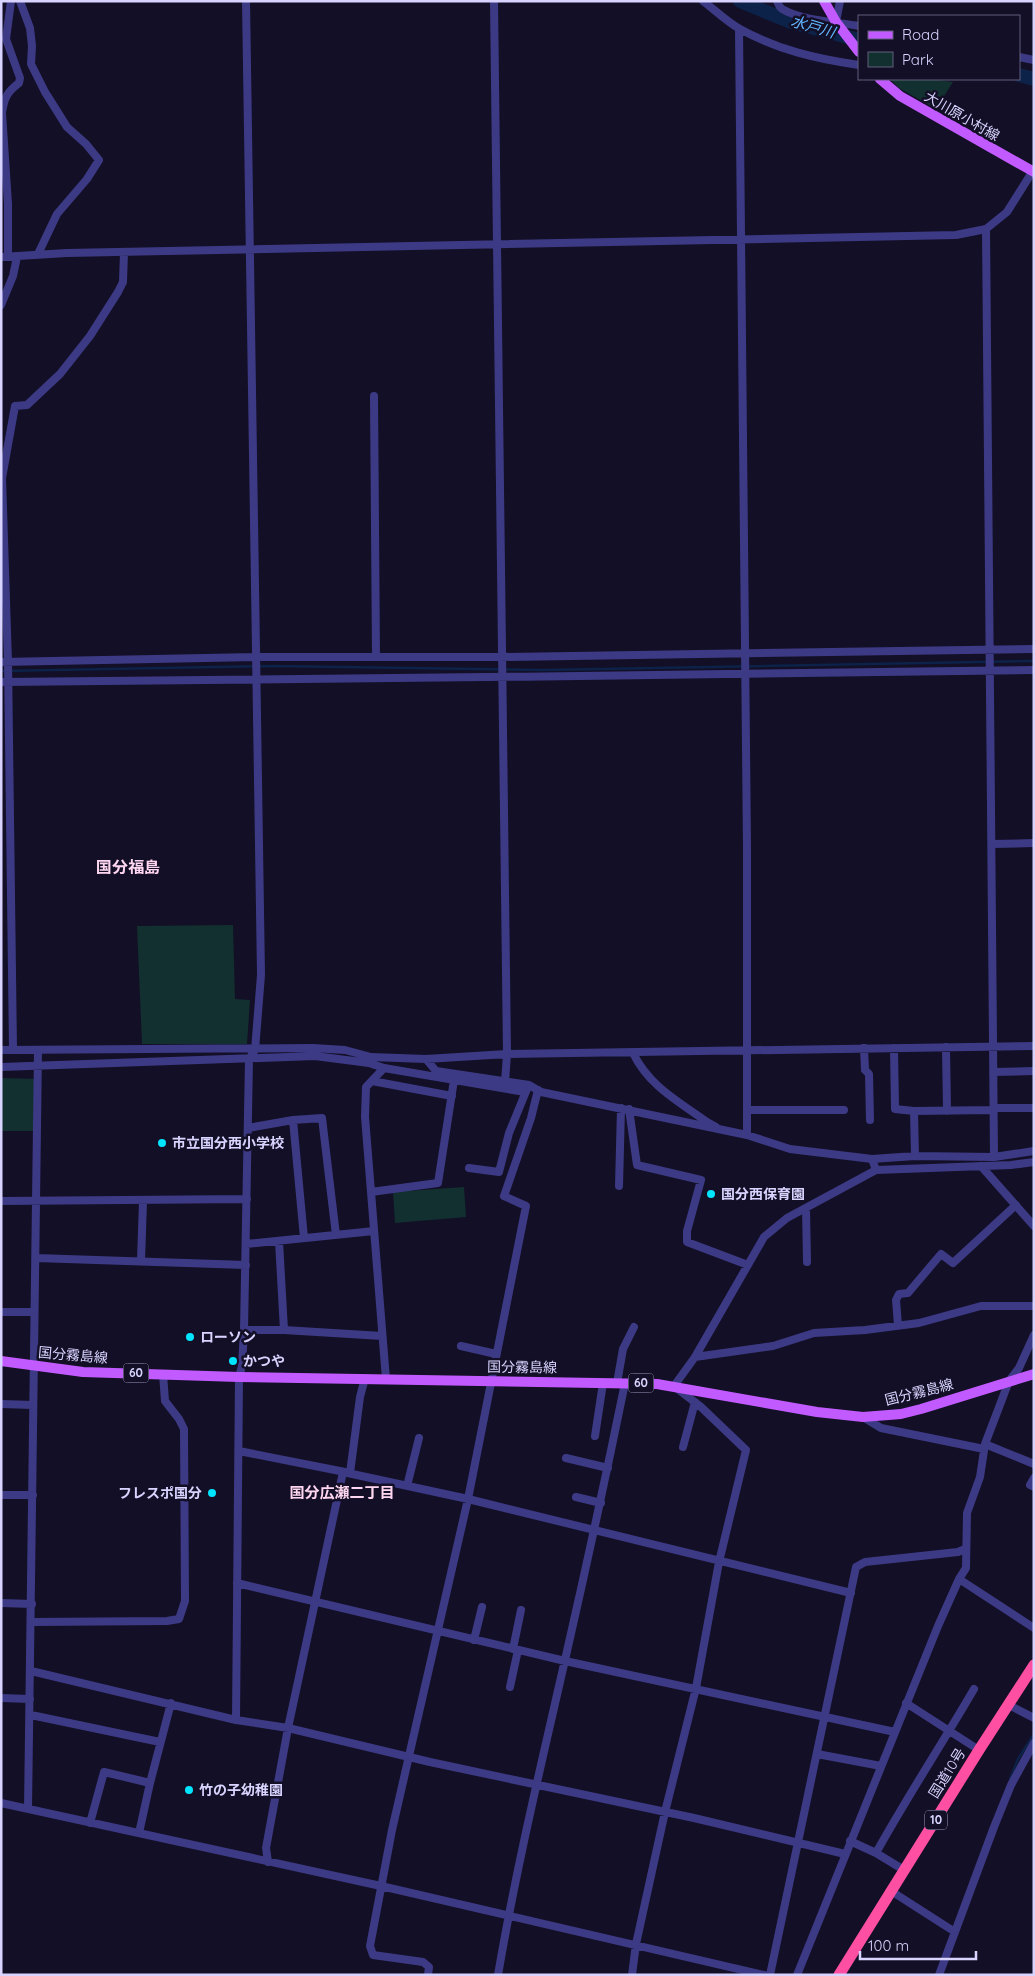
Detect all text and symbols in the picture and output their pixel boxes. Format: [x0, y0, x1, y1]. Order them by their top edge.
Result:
water label: 水戸川 [789, 11, 839, 42]
legend [858, 15, 1020, 80]
text: Road [902, 25, 939, 44]
text: Park [902, 50, 934, 69]
street label: 大川原小村線 [921, 87, 1003, 145]
district label: 国分福島 [96, 857, 160, 877]
place label: 市立国分西小学校 [172, 1134, 284, 1152]
marker: 市立国分西小学校 [156, 1137, 168, 1149]
place label: 国分西保育園 [721, 1185, 805, 1203]
marker: 国分西保育園 [705, 1188, 717, 1200]
place label: ローソン [200, 1328, 256, 1346]
marker: ローソン [184, 1331, 196, 1343]
street label: 国分霧島線 [37, 1343, 109, 1367]
place label: かつや [243, 1352, 285, 1370]
marker: かつや [227, 1355, 239, 1367]
street label: 国分霧島線 [487, 1357, 557, 1377]
road number: 60 [124, 1364, 148, 1382]
road number: 60 [628, 1374, 654, 1392]
street label: 国分霧島線 [883, 1375, 955, 1409]
district label: 国分広瀬二丁目 [289, 1483, 395, 1502]
place label: フレスポ国分 [118, 1484, 202, 1502]
marker: フレスポ国分 [206, 1487, 218, 1499]
street label: 国道10号 [925, 1745, 969, 1801]
place label: 竹の子幼稚園 [199, 1781, 283, 1799]
marker: 竹の子幼稚園 [183, 1784, 195, 1796]
road number: 10 [925, 1810, 947, 1830]
scale bar [860, 1928, 976, 1960]
text: 100 m [868, 1936, 909, 1955]

